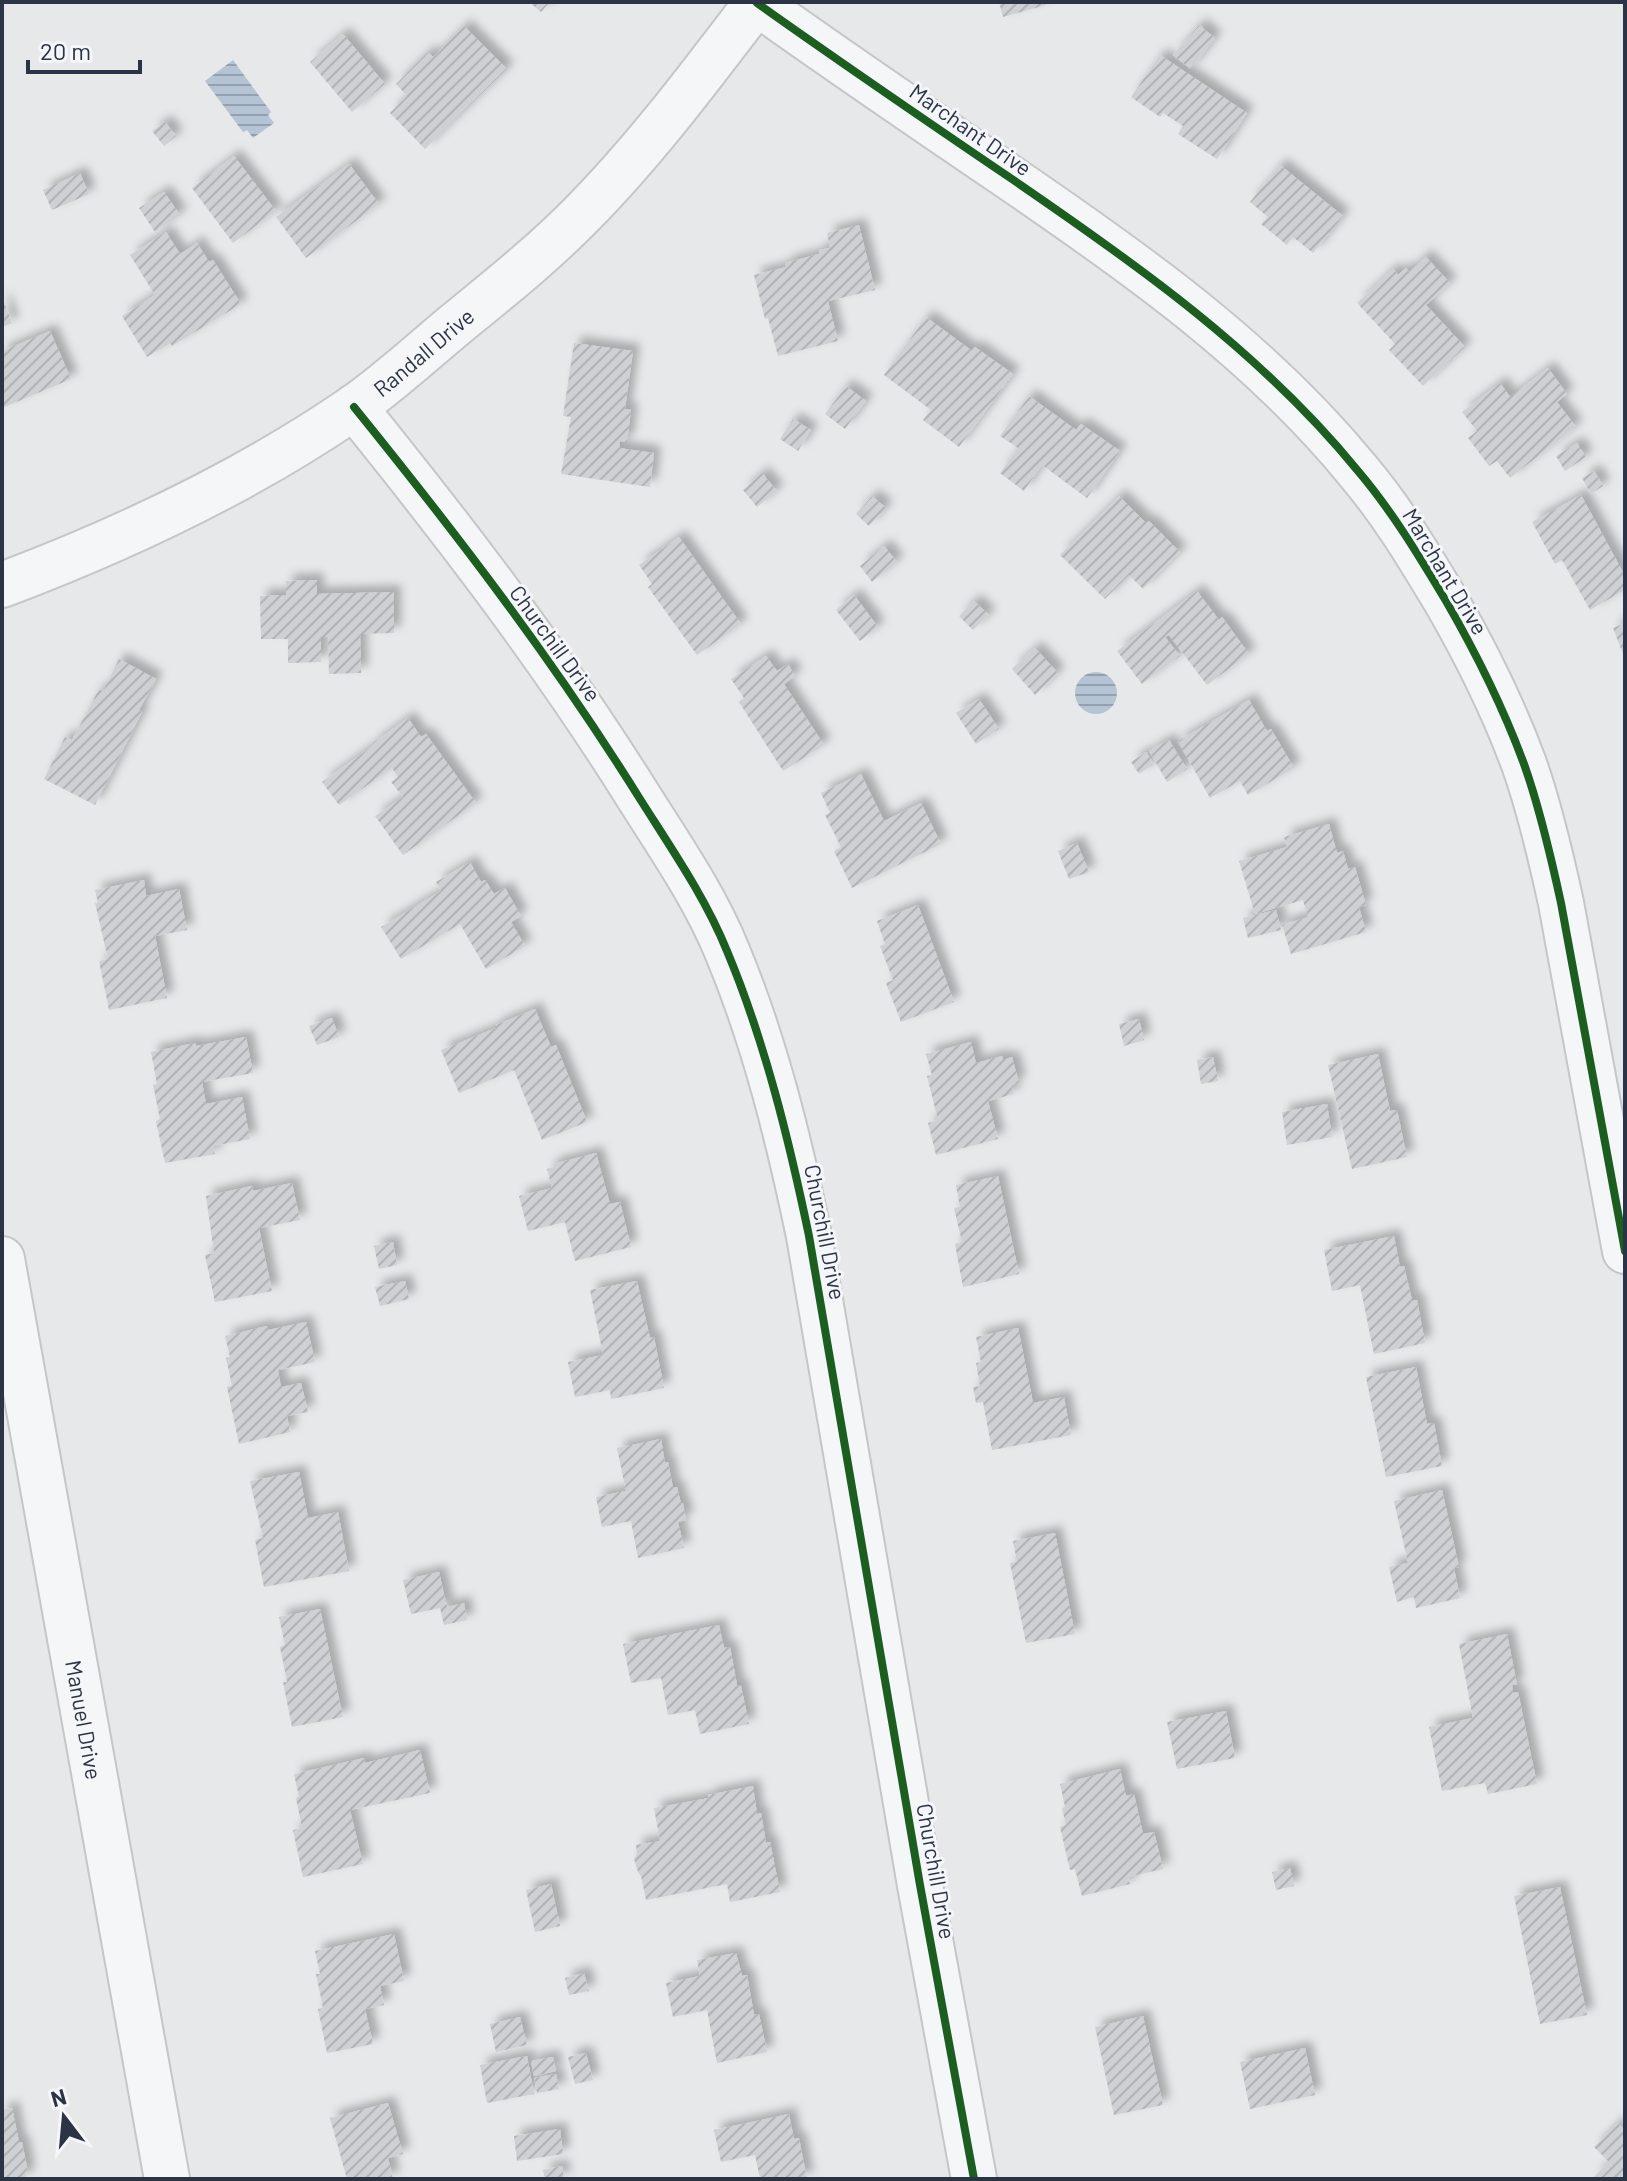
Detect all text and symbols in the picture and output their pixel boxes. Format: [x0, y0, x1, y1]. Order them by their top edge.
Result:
scale bar [28, 24, 140, 74]
text: 20 m [40, 36, 91, 65]
street label: Marchant Drive [905, 77, 1037, 181]
street label: Randall Drive [368, 302, 479, 401]
street label: Marchant Drive [1398, 503, 1494, 639]
street label: Churchill Drive [505, 580, 607, 706]
street label: Churchill Drive [800, 1162, 852, 1302]
street label: Manuel Drive [61, 1658, 108, 1781]
street label: Churchill Drive [912, 1801, 962, 1941]
north arrow [24, 2077, 104, 2157]
text: N [48, 2082, 69, 2111]

